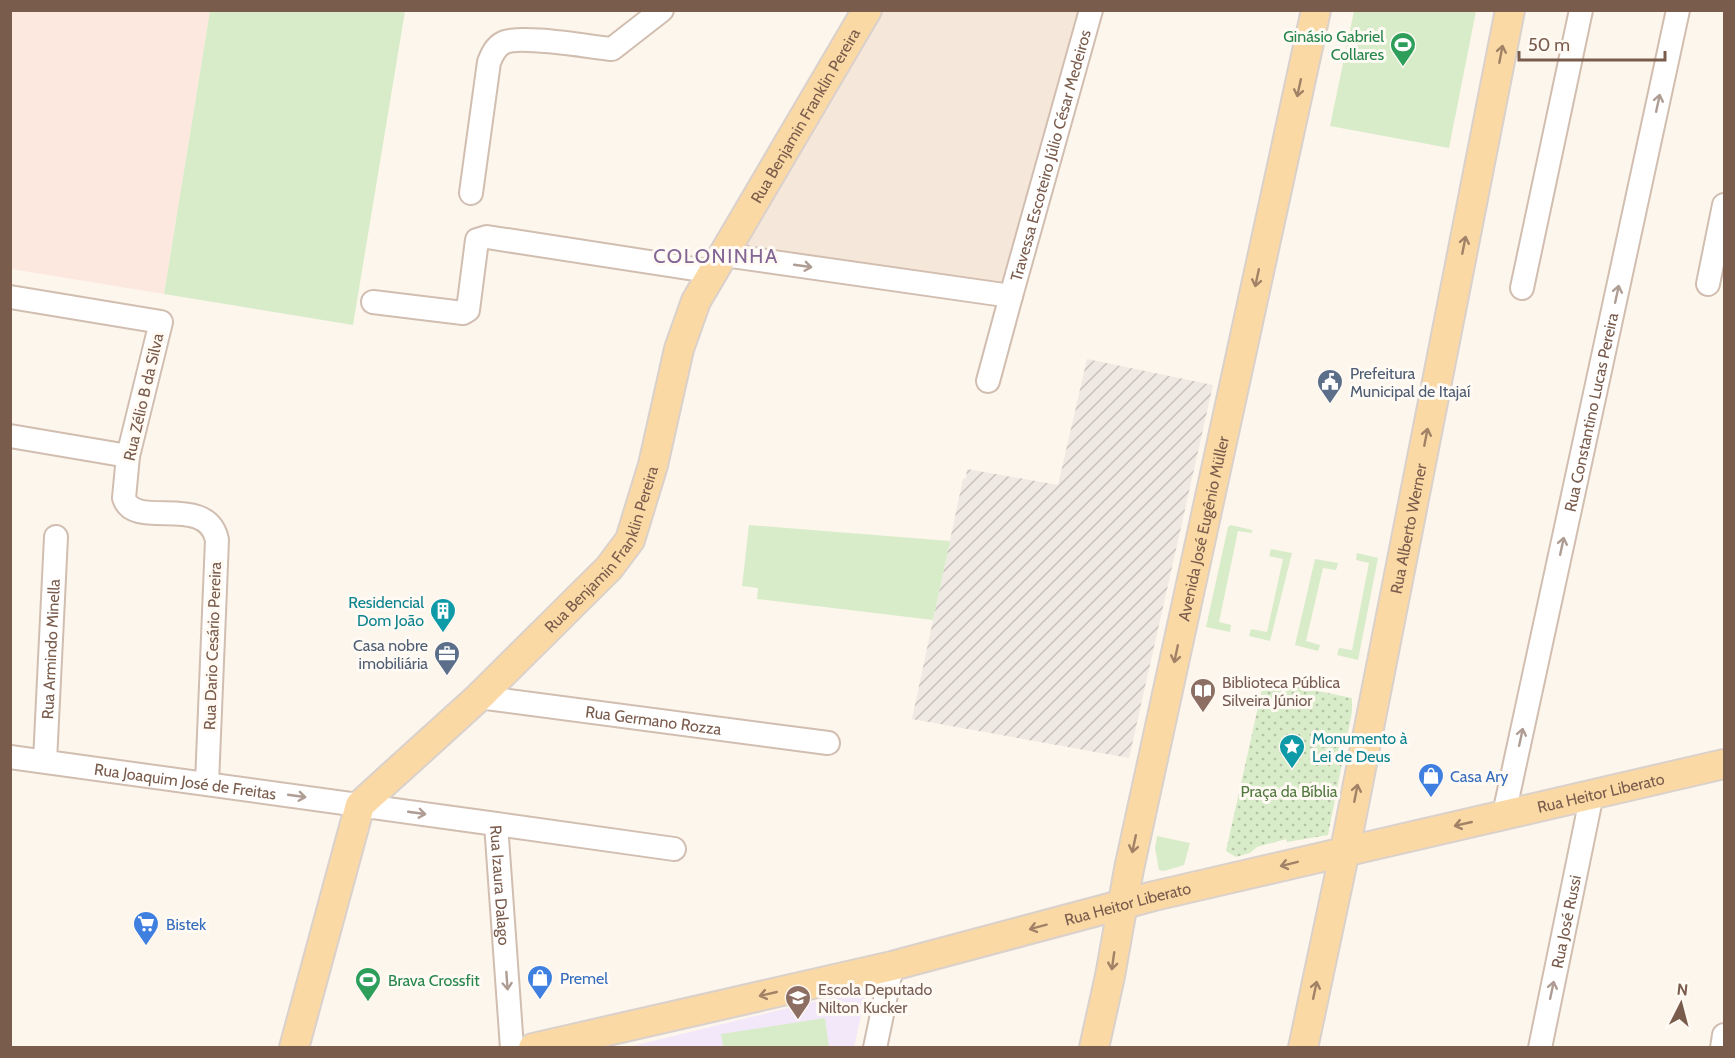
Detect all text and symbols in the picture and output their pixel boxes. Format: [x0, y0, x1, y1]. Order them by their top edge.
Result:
scale bar [1519, 24, 1664, 62]
street label: Rua Benjamin Franklin Pereira [747, 25, 864, 207]
street label: Travessa Escoteiro Júlio César Medeiros [1007, 27, 1095, 283]
place label: Ginásio Gabriel Collares [1283, 27, 1384, 64]
sports icon: Ginásio Gabriel Collares [1388, 30, 1418, 68]
text: 50 m [1528, 34, 1570, 56]
one-way arrow [1496, 45, 1507, 64]
one-way arrow [1293, 78, 1304, 97]
one-way arrow [1652, 94, 1664, 113]
one-way arrow [1459, 236, 1470, 256]
district label: COLONINHA [653, 244, 779, 268]
one-way arrow [792, 261, 812, 272]
one-way arrow [1250, 269, 1262, 288]
one-way arrow [1611, 285, 1623, 304]
street label: Rua Constantino Lucas Pereira [1561, 311, 1622, 514]
street label: Rua Zélio B da Silva [120, 331, 167, 463]
place label: Prefeitura Municipal de Itajaí [1350, 364, 1471, 401]
public building icon: Prefeitura Municipal de Itajaí [1315, 367, 1345, 405]
one-way arrow [1421, 427, 1432, 447]
street label: Avenida José Eugênio Müller [1174, 433, 1233, 623]
street label: Rua Alberto Werner [1387, 461, 1431, 596]
street label: Rua Benjamin Franklin Pereira [541, 463, 662, 637]
one-way arrow [1557, 537, 1568, 556]
street label: Rua Dario Cesário Pereira [200, 561, 225, 730]
street label: Rua Armindo Minella [38, 578, 64, 720]
place label: Residencial Dom João [348, 593, 424, 630]
building icon: Residencial Dom João [428, 596, 458, 634]
place label: Casa nobre imobiliária [353, 636, 428, 673]
office icon: Casa nobre imobiliária [432, 639, 462, 677]
one-way arrow [1169, 644, 1181, 663]
place label: Biblioteca Pública Silveira Júnior [1222, 673, 1340, 710]
library icon: Biblioteca Pública Silveira Júnior [1188, 676, 1218, 714]
street label: Rua Germano Rozza [584, 702, 723, 739]
one-way arrow [1516, 727, 1527, 747]
place label: Monumento à Lei de Deus [1312, 729, 1408, 766]
place icon: Monumento à Lei de Deus [1277, 732, 1307, 770]
street label: Rua Joaquim José de Freitas [93, 760, 278, 804]
shop icon: Casa Ary [1416, 761, 1446, 799]
place label: Casa Ary [1450, 767, 1508, 786]
street label: Rua Heitor Liberato [1535, 769, 1666, 817]
park label: Praça da Bíblia [1241, 782, 1338, 801]
one-way arrow [1351, 784, 1362, 803]
one-way arrow [287, 791, 307, 802]
one-way arrow [407, 807, 427, 818]
one-way arrow [1453, 818, 1472, 830]
street label: Rua Izaura Dalago [486, 825, 514, 946]
one-way arrow [1128, 834, 1139, 854]
one-way arrow [1279, 859, 1298, 871]
street label: Rua José Russi [1548, 873, 1585, 970]
street label: Rua Heitor Liberato [1062, 879, 1193, 929]
supermarket icon: Bistek [131, 909, 161, 947]
place label: Bistek [166, 915, 207, 934]
one-way arrow [1029, 921, 1048, 933]
one-way arrow [1107, 951, 1118, 971]
shop icon: Premel [525, 963, 555, 1001]
sports icon: Brava Crossfit [353, 965, 383, 1003]
place label: Premel [560, 969, 608, 988]
one-way arrow [502, 970, 513, 990]
place label: Brava Crossfit [388, 971, 480, 990]
north arrow [1651, 974, 1711, 1034]
place label: Escola Deputado Nilton Kucker [818, 980, 932, 1017]
text: N [1676, 980, 1689, 1000]
one-way arrow [1310, 981, 1322, 1000]
one-way arrow [1547, 981, 1558, 1001]
school or university icon: Escola Deputado Nilton Kucker [783, 983, 813, 1021]
one-way arrow [758, 989, 778, 1000]

